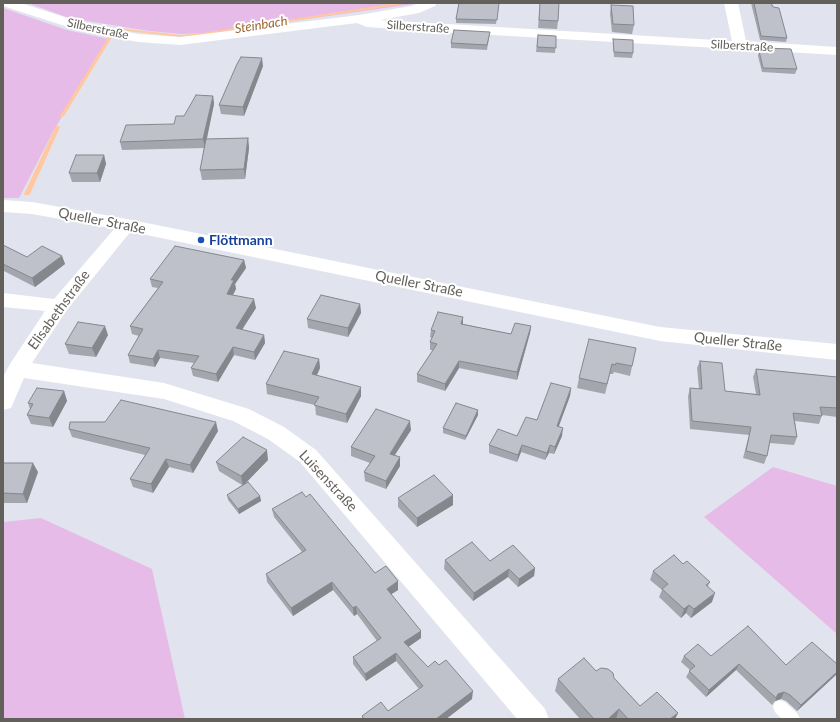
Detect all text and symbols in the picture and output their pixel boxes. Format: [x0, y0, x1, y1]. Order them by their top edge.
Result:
water label: Steinbach [234, 13, 288, 37]
street label: Silberstraße [66, 15, 130, 43]
street label: Silberstraße [386, 18, 450, 36]
street label: Silberstraße [710, 37, 774, 55]
street label: Queller Straße [57, 204, 147, 238]
place label: Flöttmann [209, 232, 273, 248]
marker: Flöttmann [196, 235, 206, 245]
street label: Elisabethstraße [25, 267, 93, 353]
street label: Queller Straße [374, 267, 464, 301]
street label: Queller Straße [693, 329, 783, 355]
street label: Luisenstraße [295, 447, 361, 515]

